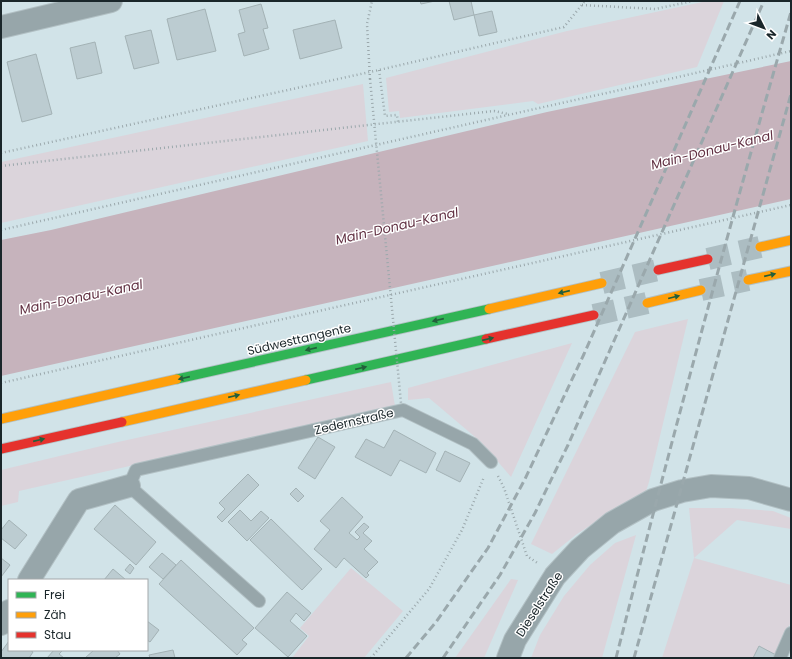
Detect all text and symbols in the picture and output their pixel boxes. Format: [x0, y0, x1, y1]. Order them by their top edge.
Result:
north arrow [744, 8, 784, 48]
text: N [763, 26, 780, 43]
water label: Main-Donau-Kanal [649, 125, 776, 174]
water label: Main-Donau-Kanal [334, 202, 461, 249]
one-way arrow [764, 272, 776, 278]
water label: Main-Donau-Kanal [18, 274, 145, 319]
one-way arrow [558, 289, 571, 295]
one-way arrow [668, 293, 680, 299]
one-way arrow [431, 318, 444, 324]
street label: Südwesttangente [245, 319, 353, 359]
one-way arrow [482, 336, 494, 342]
one-way arrow [304, 346, 317, 352]
one-way arrow [355, 365, 367, 371]
one-way arrow [178, 375, 190, 381]
one-way arrow [228, 393, 240, 399]
street label: Zedernstraße [313, 404, 395, 438]
one-way arrow [33, 437, 45, 443]
street label: Dieselstraße [512, 568, 566, 640]
legend [8, 579, 148, 651]
text: Frei [44, 586, 65, 603]
text: Zäh [44, 606, 66, 623]
text: Stau [44, 626, 71, 643]

